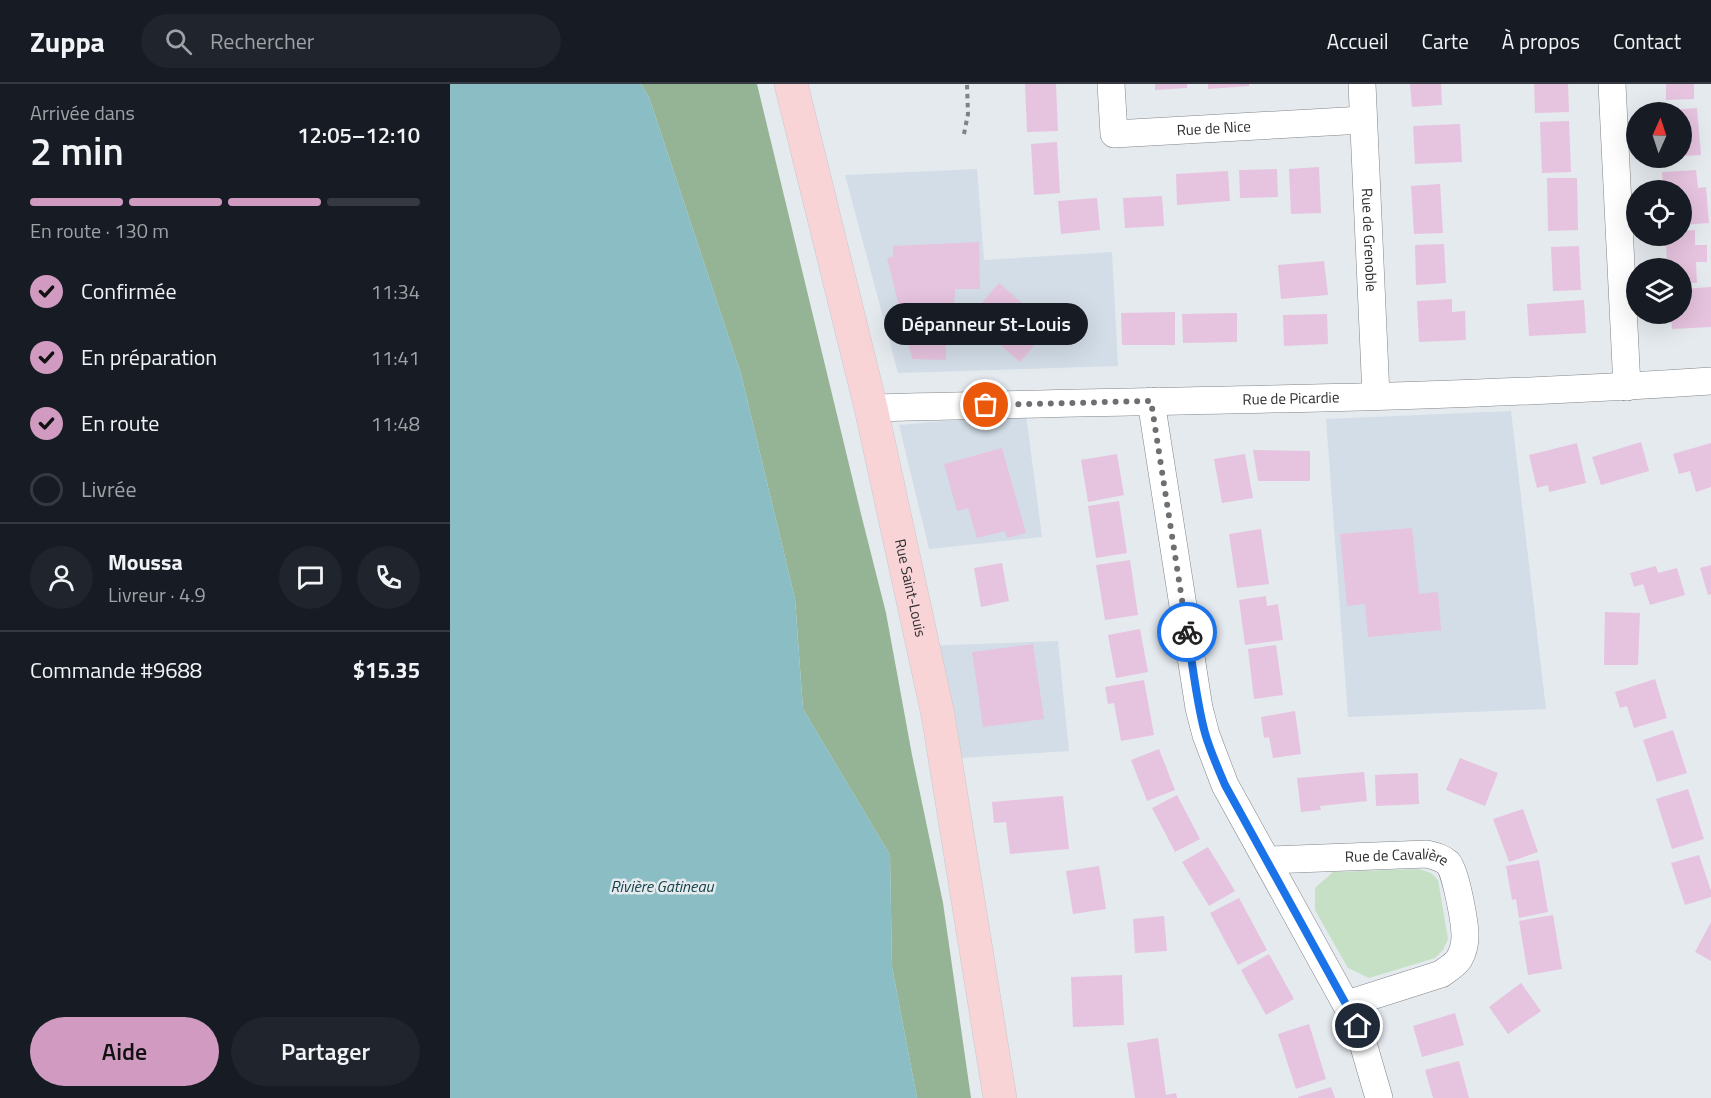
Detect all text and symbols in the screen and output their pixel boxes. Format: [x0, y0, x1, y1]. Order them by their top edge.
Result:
search box [141, 14, 561, 68]
text: Zuppa [30, 20, 105, 63]
text: Rechercher [210, 24, 314, 58]
icon: search [162, 25, 195, 58]
text: Accueil [1327, 25, 1389, 57]
text: Carte [1422, 25, 1469, 57]
text: À propos [1502, 25, 1580, 57]
text: Contact [1613, 25, 1681, 57]
text: Arrivée dans [30, 97, 135, 128]
north arrow [1626, 102, 1692, 168]
map controls [1626, 102, 1692, 324]
street label: Rue de Nice [1176, 114, 1251, 141]
text: 12:05–12:10 [297, 118, 420, 152]
text: 2 min [30, 121, 124, 180]
button: locate [1626, 180, 1692, 246]
street label: Rue de Grenoble [1356, 188, 1383, 292]
text: En route · 130 m [30, 215, 169, 246]
button: layers [1626, 258, 1692, 324]
text: Confirmée [81, 274, 177, 308]
icon: check [30, 275, 63, 308]
text: 11:34 [371, 276, 420, 307]
callout: Dépanneur St-Louis [884, 303, 1088, 345]
text: Dépanneur St-Louis [901, 308, 1071, 339]
text: En préparation [81, 340, 217, 374]
icon: check [30, 341, 63, 374]
text: 11:41 [371, 342, 420, 373]
pin [960, 379, 1011, 430]
street label: Rue de Picardie [1242, 385, 1340, 411]
icon: bag [969, 388, 1002, 421]
text: En route [81, 406, 159, 440]
icon: check [30, 407, 63, 440]
text: 11:48 [371, 408, 420, 439]
text: Livrée [81, 472, 137, 506]
street label: Rue Saint-Louis [889, 537, 933, 639]
text: Moussa [108, 545, 183, 579]
button: person [30, 546, 93, 609]
button: chat [279, 546, 342, 609]
button: phone [357, 546, 420, 609]
text: Livreur · 4.9 [108, 579, 206, 610]
courier [1157, 602, 1217, 662]
icon: bike [1171, 616, 1204, 649]
text: Commande #9688 [30, 653, 202, 687]
text: $15.35 [353, 653, 420, 687]
street label: Rue de Cavalière [1344, 842, 1454, 871]
water label: Rivière Gatineau [611, 874, 714, 898]
pin [1332, 1000, 1383, 1051]
icon: home [1341, 1009, 1374, 1042]
button: Aide [30, 1017, 219, 1086]
button: Partager [231, 1017, 420, 1086]

